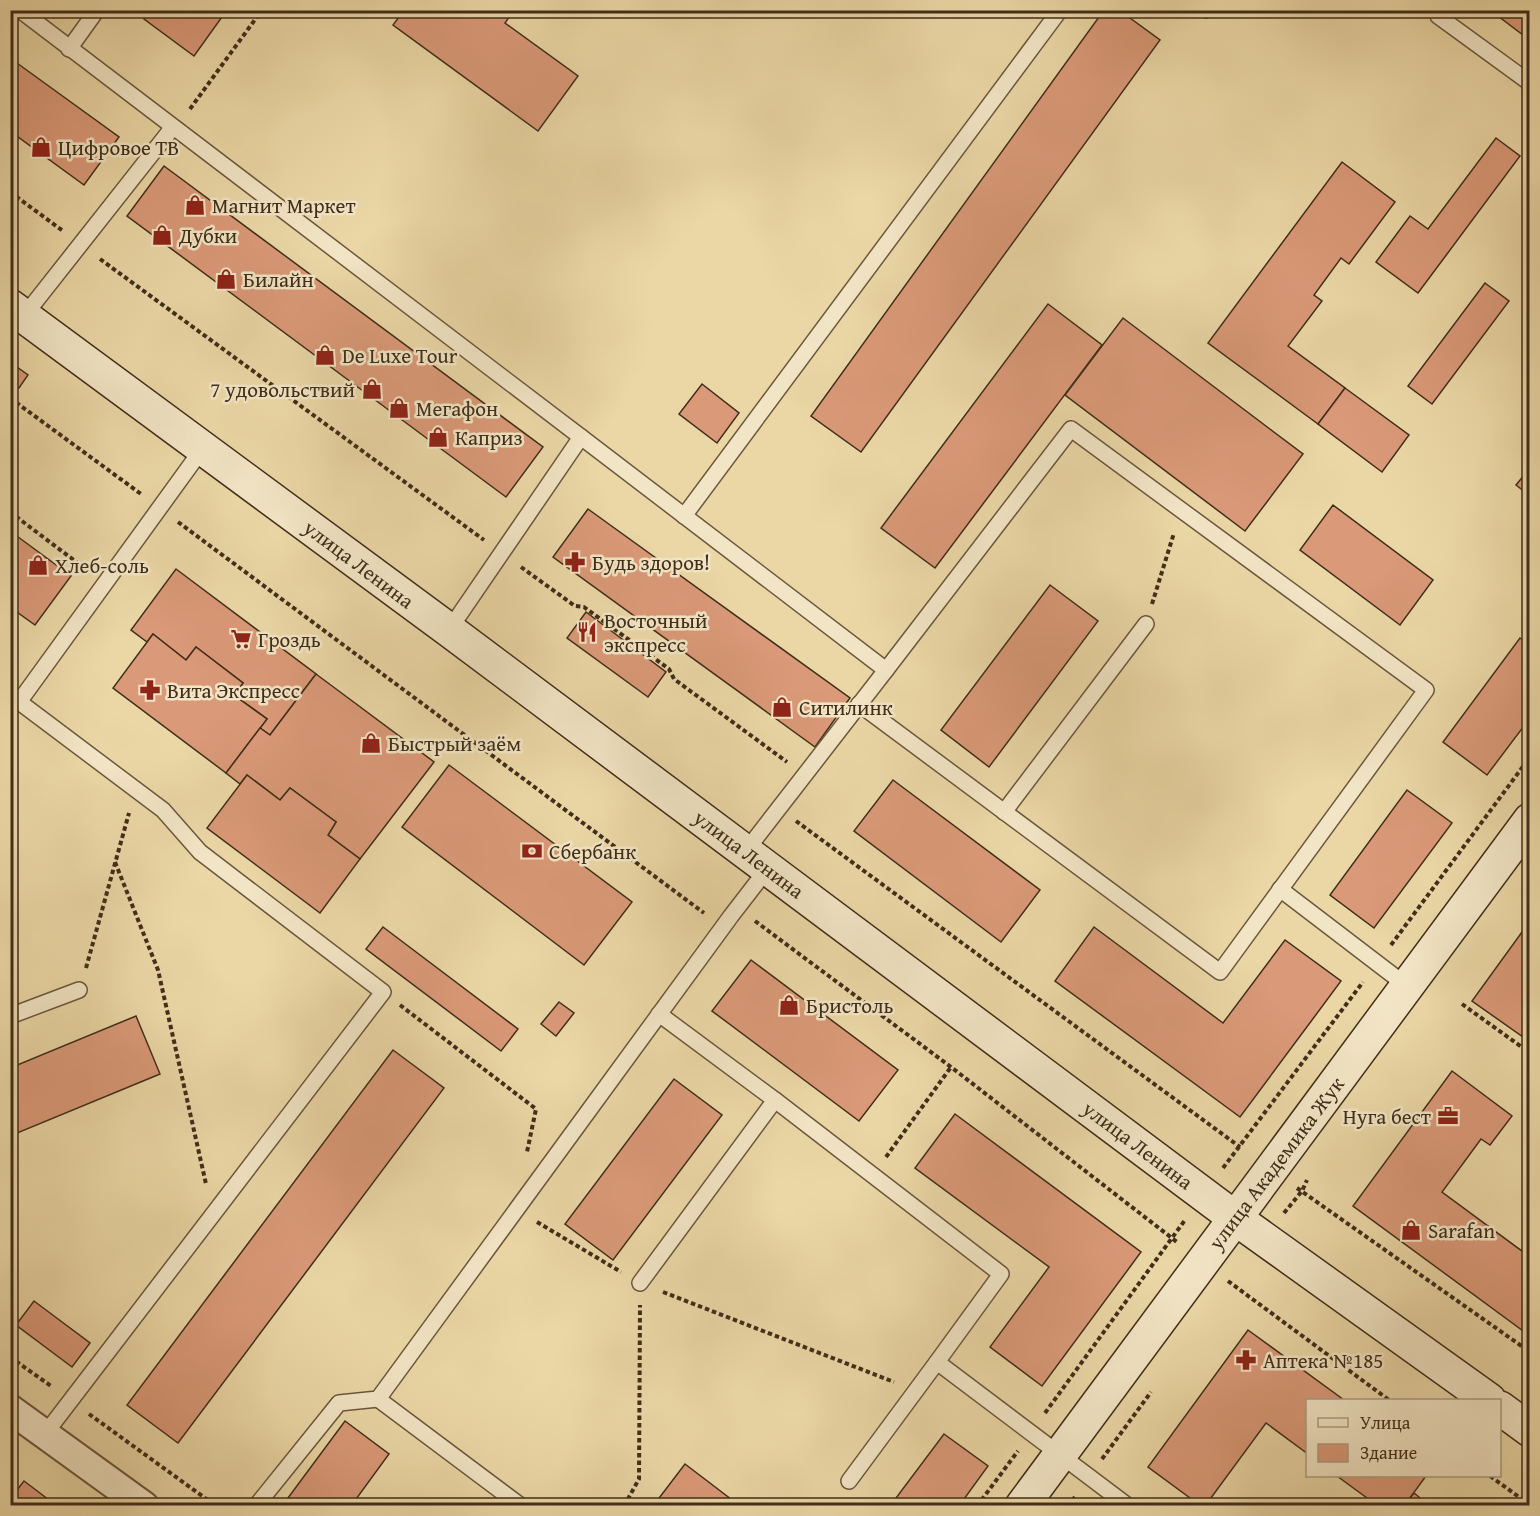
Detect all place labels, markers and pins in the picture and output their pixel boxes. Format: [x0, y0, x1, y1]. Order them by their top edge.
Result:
place label: Цифровое ТВ [58, 132, 179, 163]
shop icon: Цифровое ТВ [29, 135, 53, 159]
place label: Магнит Маркет [212, 190, 356, 221]
shop icon: Магнит Маркет [183, 193, 207, 217]
place label: Дубки [178, 220, 237, 251]
shop icon: Дубки [150, 223, 174, 247]
place label: Билайн [243, 264, 314, 295]
shop icon: Билайн [214, 267, 238, 291]
place label: De Luxe Tour [342, 340, 458, 371]
shop icon: De Luxe Tour [313, 343, 337, 367]
place label: 7 удовольствий [210, 374, 355, 405]
shop icon: 7 удовольствий [360, 377, 384, 401]
place label: Мегафон [416, 393, 498, 424]
shop icon: Мегафон [387, 396, 411, 420]
place label: Каприз [455, 422, 523, 453]
shop icon: Каприз [426, 425, 450, 449]
place label: Будь здоров! [592, 547, 710, 578]
place label: Хлеб-соль [55, 550, 149, 581]
pharmacy icon: Будь здоров! [563, 550, 587, 574]
shop icon: Хлеб-соль [26, 553, 50, 577]
place label: Восточный экспресс [604, 605, 707, 660]
restaurant icon: Восточный экспресс [575, 620, 599, 644]
place label: Гроздь [258, 624, 321, 655]
supermarket icon: Гроздь [229, 627, 253, 651]
place label: Вита Экспресс [167, 675, 300, 706]
pharmacy icon: Вита Экспресс [138, 678, 162, 702]
place label: Ситилинк [799, 692, 893, 723]
shop icon: Ситилинк [770, 695, 794, 719]
place label: Быстрый заём [388, 728, 521, 759]
shop icon: Быстрый заём [359, 731, 383, 755]
place label: Сбербанк [549, 836, 636, 867]
bank icon: Сбербанк [520, 839, 544, 863]
place label: Бристоль [806, 990, 893, 1021]
shop icon: Бристоль [777, 993, 801, 1017]
place label: Нуга бест [1343, 1101, 1431, 1132]
office icon: Нуга бест [1436, 1104, 1460, 1128]
place label: Sarafan [1428, 1215, 1495, 1246]
shop icon: Sarafan [1399, 1218, 1423, 1242]
place label: Аптека №185 [1263, 1345, 1383, 1376]
pharmacy icon: Аптека №185 [1234, 1348, 1258, 1372]

